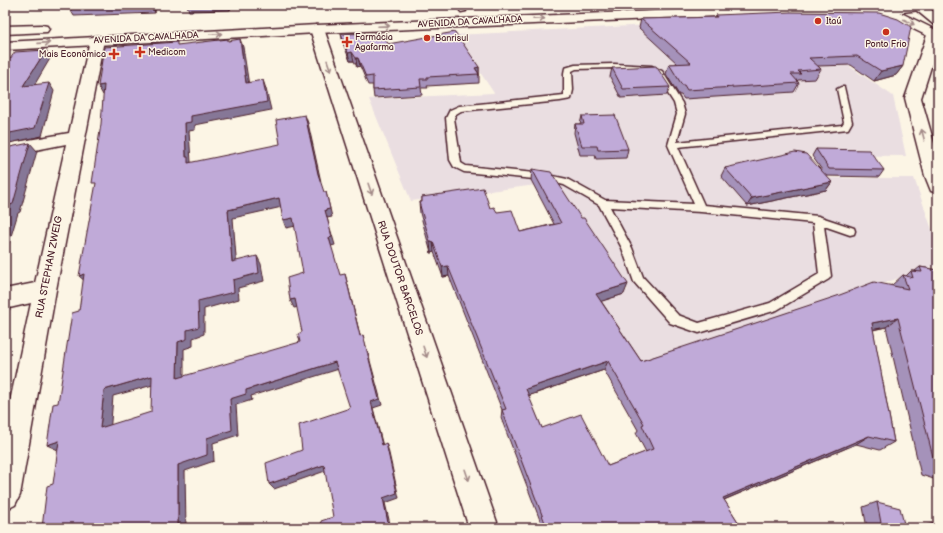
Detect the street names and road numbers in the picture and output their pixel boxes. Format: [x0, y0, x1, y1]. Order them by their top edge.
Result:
street label: AVENIDA DA CAVALHADA [417, 14, 523, 30]
street label: AVENIDA DA CAVALHADA [93, 30, 199, 46]
street label: RUA STEPHAN ZWEIG [33, 215, 65, 319]
street label: RUA DOUTOR BARCELOS [375, 219, 425, 337]

